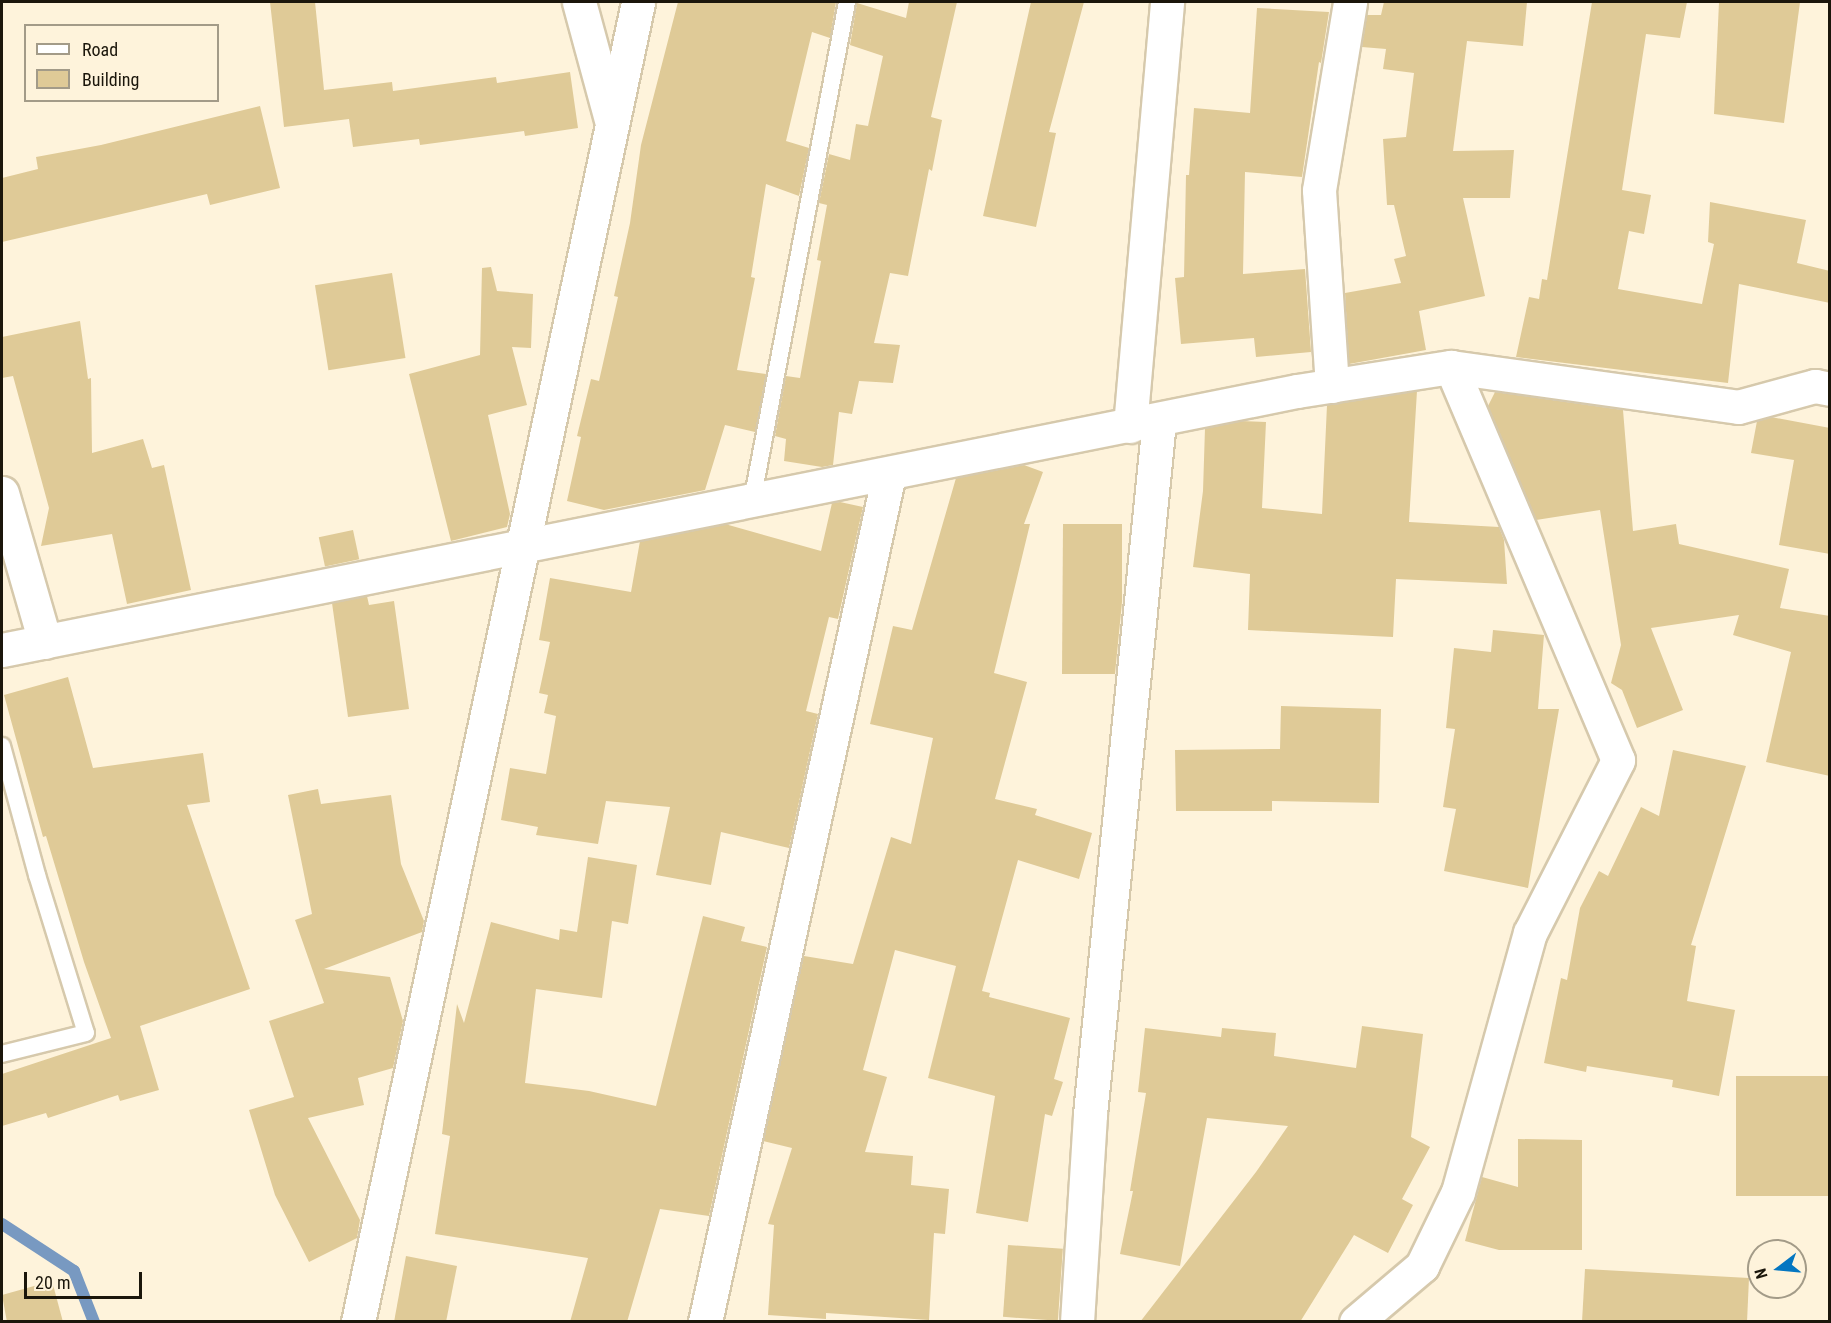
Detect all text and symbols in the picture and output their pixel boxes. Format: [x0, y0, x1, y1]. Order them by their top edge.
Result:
legend [24, 24, 219, 102]
text: Road [82, 39, 118, 60]
text: Building [82, 69, 139, 90]
north arrow [1747, 1239, 1807, 1299]
scale bar [27, 1260, 146, 1298]
text: N [1751, 1266, 1772, 1281]
text: 20 m [35, 1272, 70, 1293]

